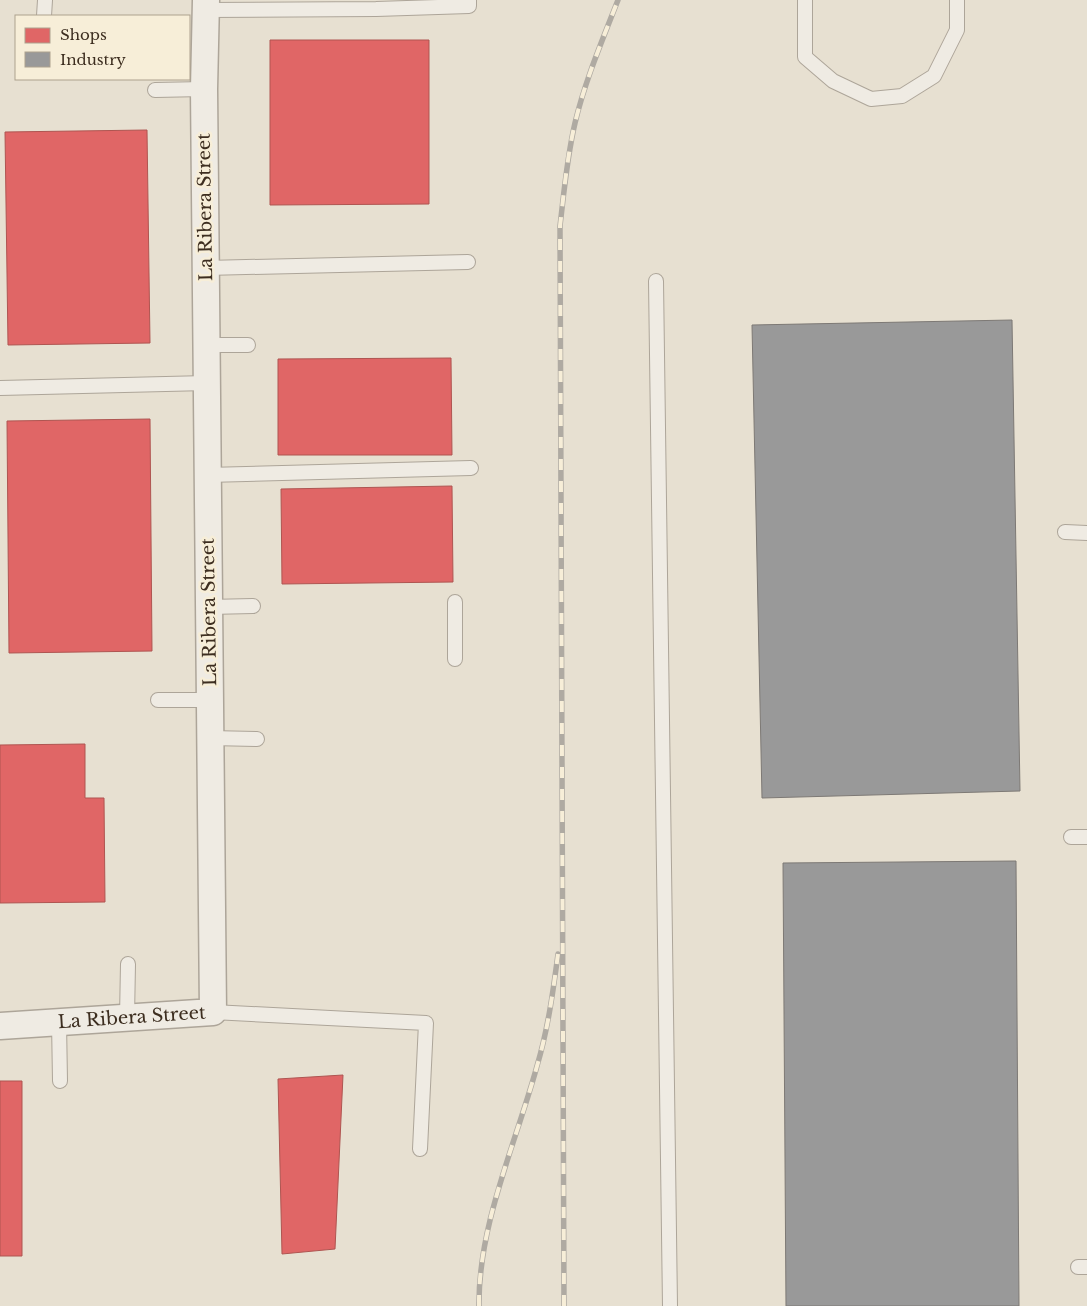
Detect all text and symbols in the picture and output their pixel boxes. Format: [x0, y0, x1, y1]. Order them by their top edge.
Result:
legend [15, 15, 190, 80]
text: Shops [60, 25, 107, 44]
text: Industry [60, 50, 126, 69]
street label: La Ribera Street [193, 133, 217, 281]
street label: La Ribera Street [197, 538, 221, 686]
street label: La Ribera Street [57, 1001, 207, 1033]

